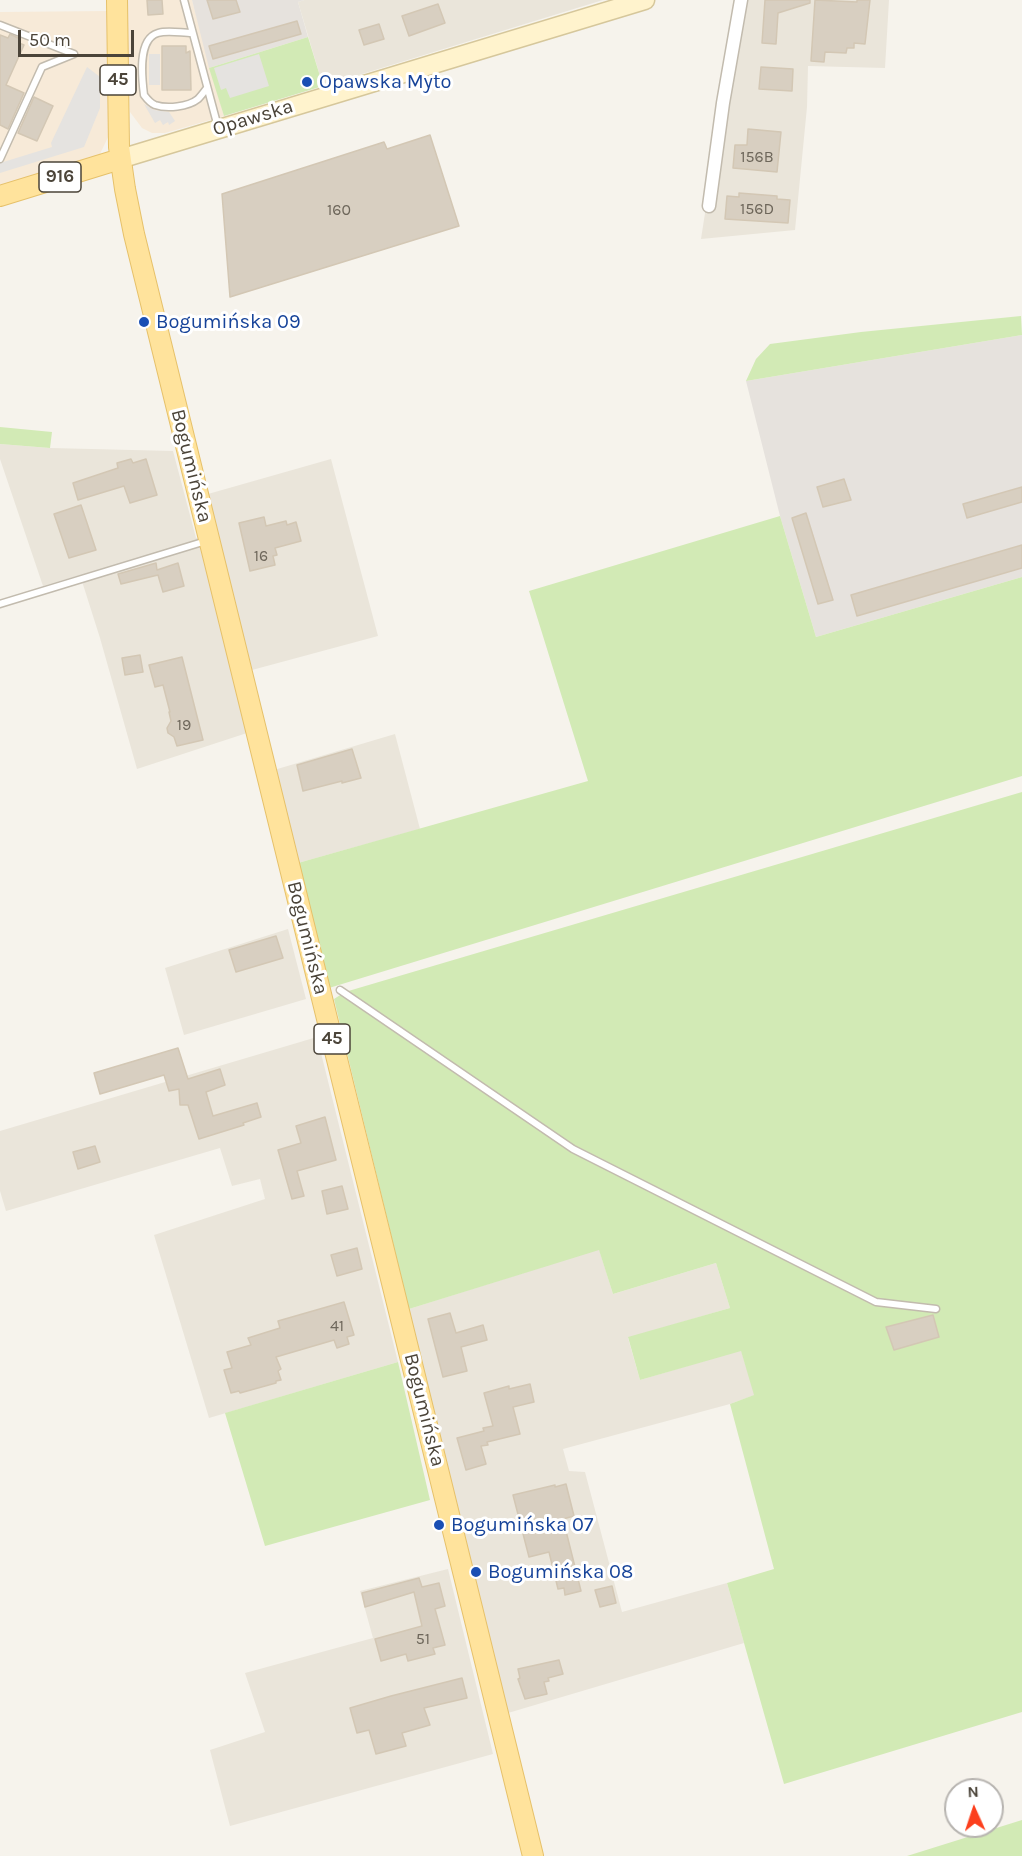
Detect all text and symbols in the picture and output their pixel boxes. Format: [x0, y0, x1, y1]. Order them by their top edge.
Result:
scale bar [21, 18, 136, 56]
text: 50 m [29, 29, 71, 51]
road number: 45 [100, 65, 136, 95]
place label: Opawska Myto [319, 70, 451, 94]
marker: Opawska Myto [300, 75, 314, 89]
street label: Opawska [210, 94, 296, 142]
house number: 156B [740, 147, 774, 167]
road number: 916 [39, 162, 81, 192]
house number: 156D [740, 199, 774, 219]
house number: 160 [327, 200, 351, 220]
place label: Bogumińska 09 [156, 310, 301, 334]
marker: Bogumińska 09 [137, 315, 151, 329]
street label: Bogumińska [165, 407, 217, 525]
house number: 16 [254, 546, 268, 566]
house number: 19 [177, 715, 191, 735]
street label: Bogumińska [281, 879, 333, 997]
road number: 45 [314, 1024, 350, 1054]
house number: 41 [330, 1316, 344, 1336]
street label: Bogumińska [398, 1351, 450, 1469]
place label: Bogumińska 07 [451, 1513, 593, 1537]
marker: Bogumińska 07 [432, 1518, 446, 1532]
place label: Bogumińska 08 [488, 1560, 633, 1584]
marker: Bogumińska 08 [469, 1565, 483, 1579]
house number: 51 [416, 1629, 430, 1649]
north arrow [944, 1778, 1004, 1838]
text: N [967, 1782, 979, 1801]

